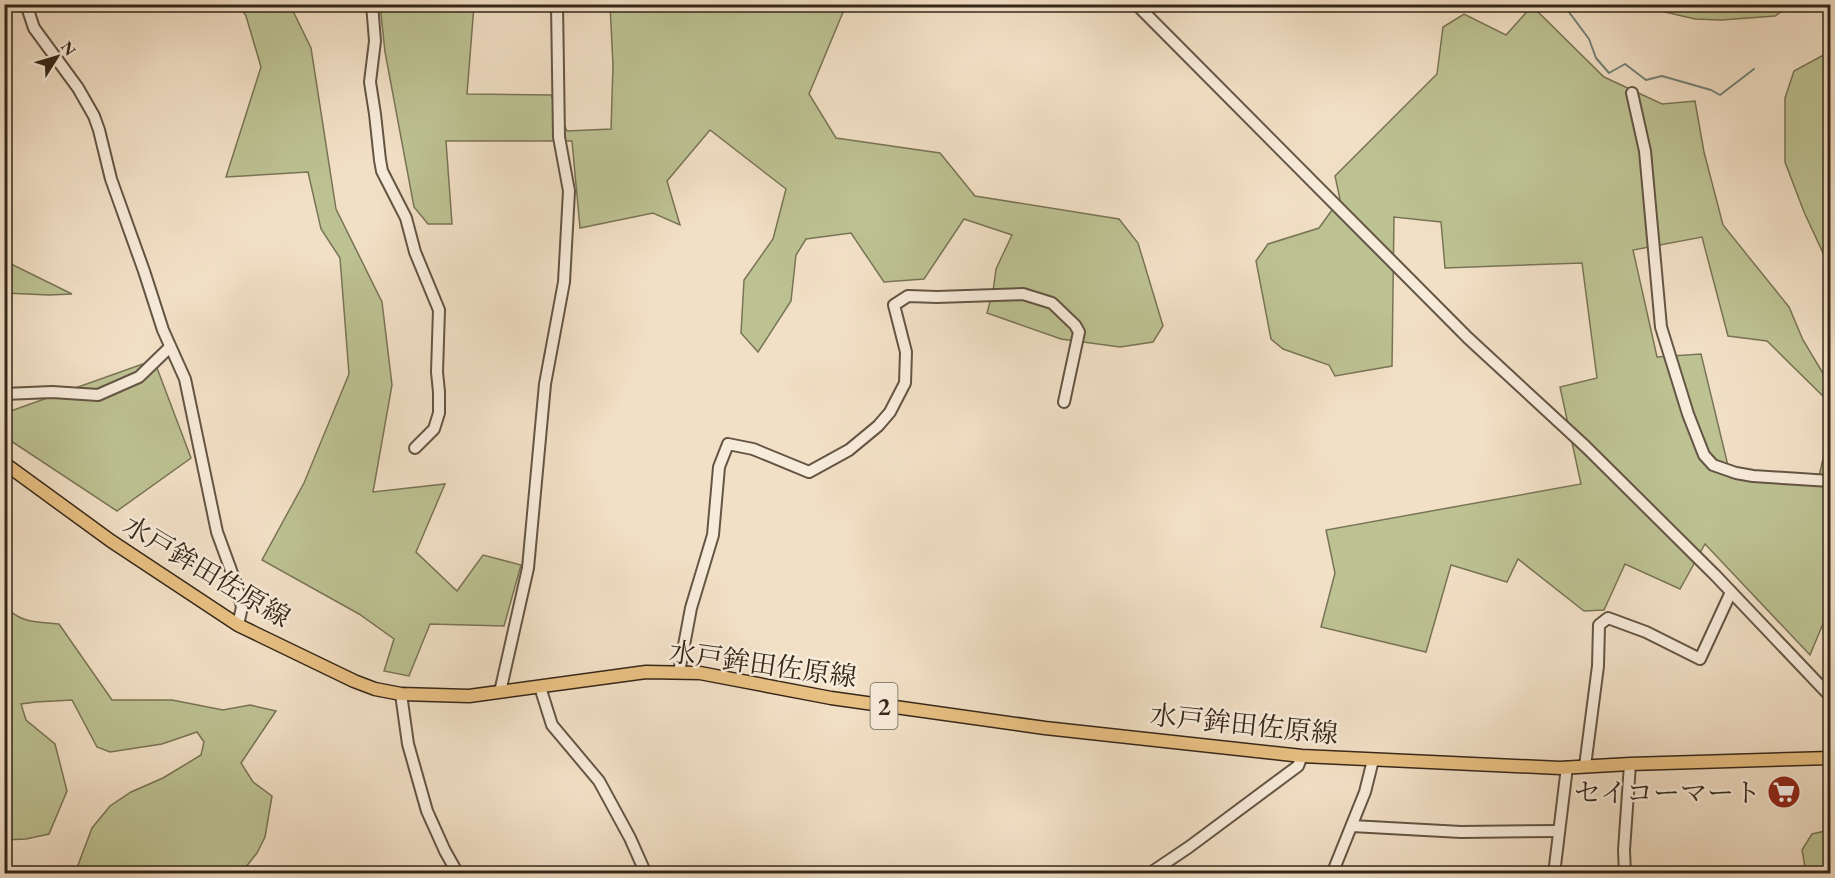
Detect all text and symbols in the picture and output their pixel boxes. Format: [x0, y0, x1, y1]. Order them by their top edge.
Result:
north arrow [27, 27, 87, 87]
text: N [56, 37, 81, 60]
street label: 水戸鉾田佐原線 [117, 507, 297, 635]
street label: 水戸鉾田佐原線 [667, 634, 859, 694]
road number: 2 [870, 683, 898, 729]
street label: 水戸鉾田佐原線 [1148, 697, 1340, 751]
supermarket icon: セイコーマート [1766, 774, 1802, 810]
place label: セイコーマート [1574, 775, 1761, 810]

